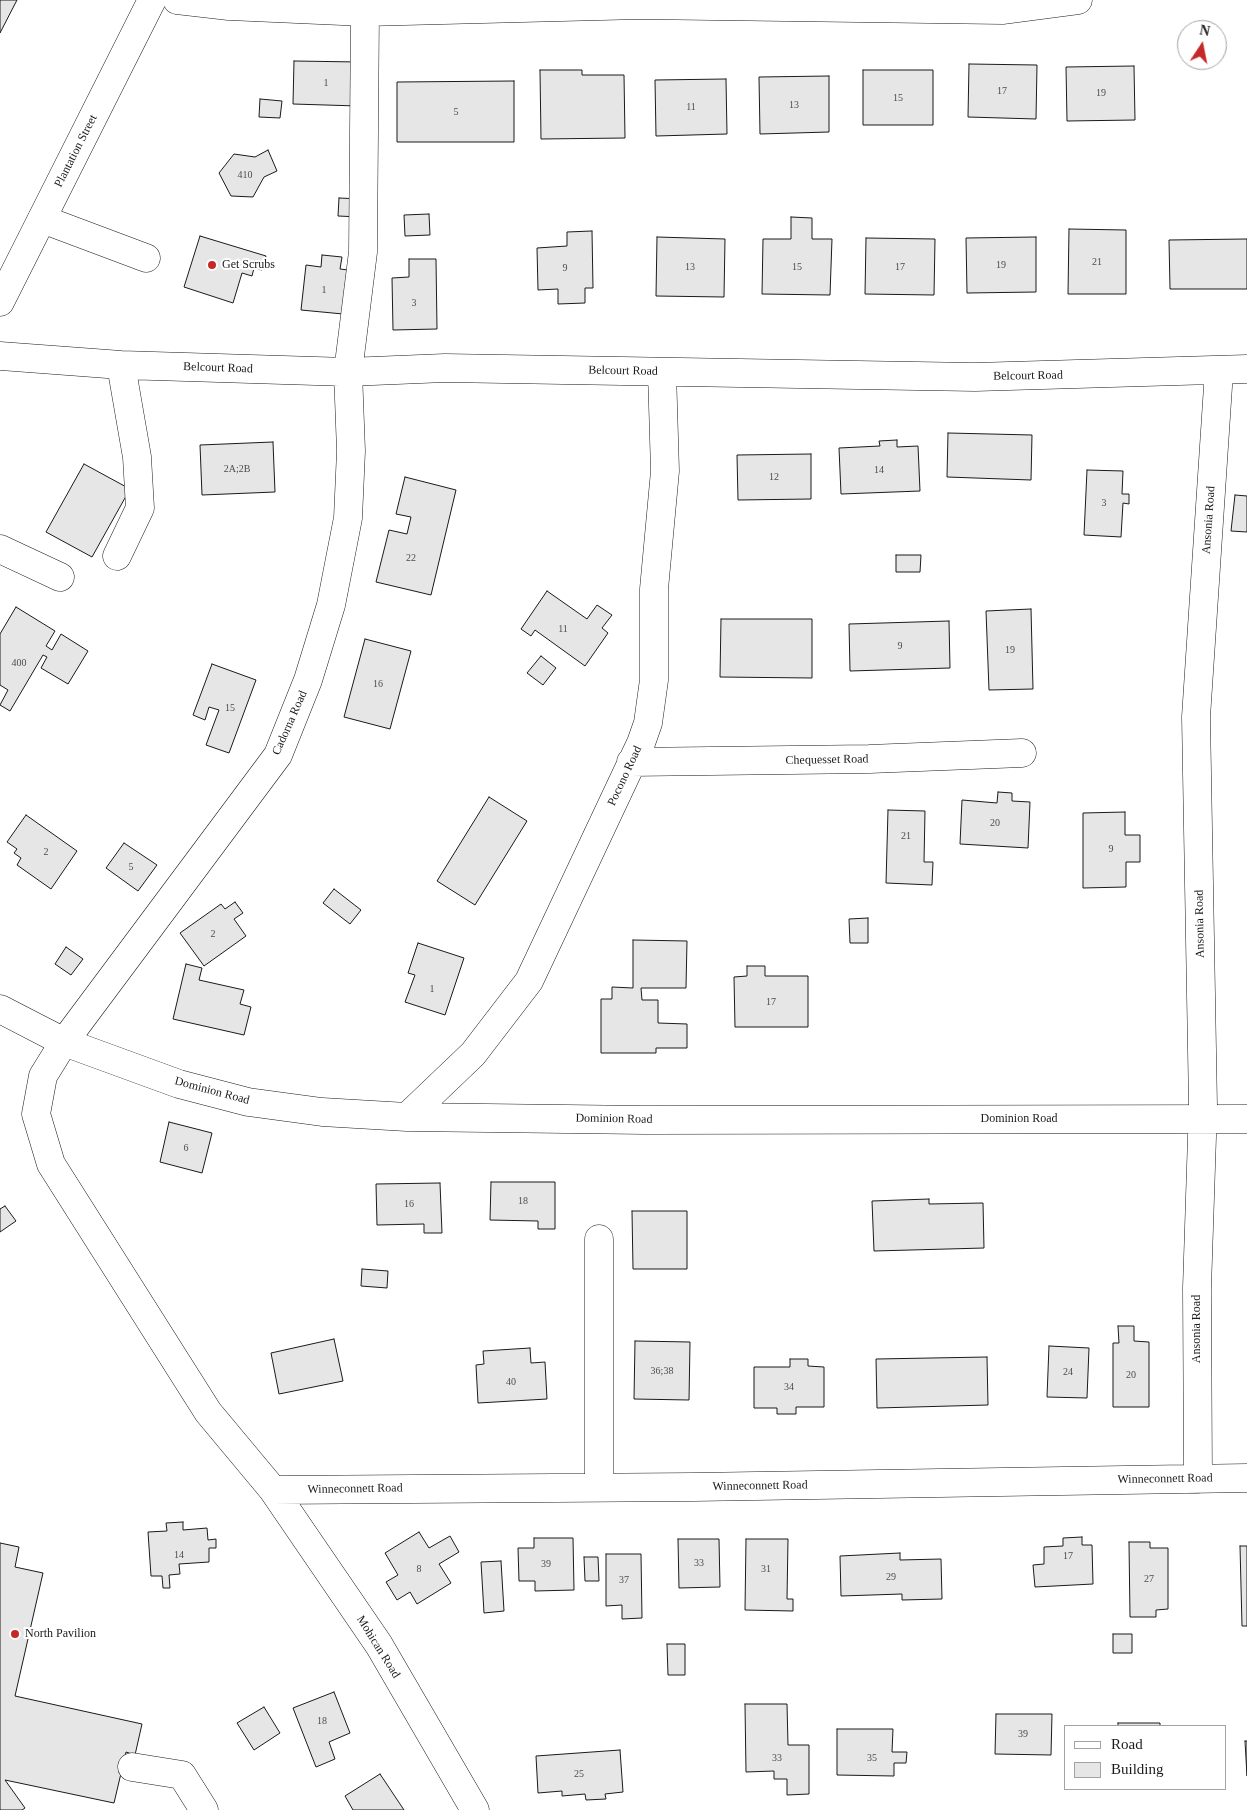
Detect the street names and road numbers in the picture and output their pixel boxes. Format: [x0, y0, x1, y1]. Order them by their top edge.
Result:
street label: Plantation Street [52, 112, 100, 190]
street label: Belcourt Road [183, 360, 253, 376]
street label: Belcourt Road [588, 363, 658, 379]
street label: Belcourt Road [993, 368, 1063, 384]
street label: Ansonia Road [1199, 485, 1219, 555]
street label: Cadorna Road [269, 689, 311, 757]
street label: Pocono Road [605, 744, 645, 808]
street label: Chequesset Road [785, 752, 869, 768]
street label: Ansonia Road [1192, 890, 1208, 958]
street label: Dominion Road [173, 1074, 251, 1108]
street label: Dominion Road [575, 1111, 653, 1127]
street label: Dominion Road [981, 1112, 1057, 1126]
street label: Ansonia Road [1190, 1295, 1204, 1363]
street label: Winneconnett Road [1117, 1471, 1213, 1487]
street label: Winneconnett Road [712, 1478, 808, 1494]
street label: Winneconnett Road [307, 1481, 403, 1497]
street label: Mohican Road [353, 1613, 403, 1681]

